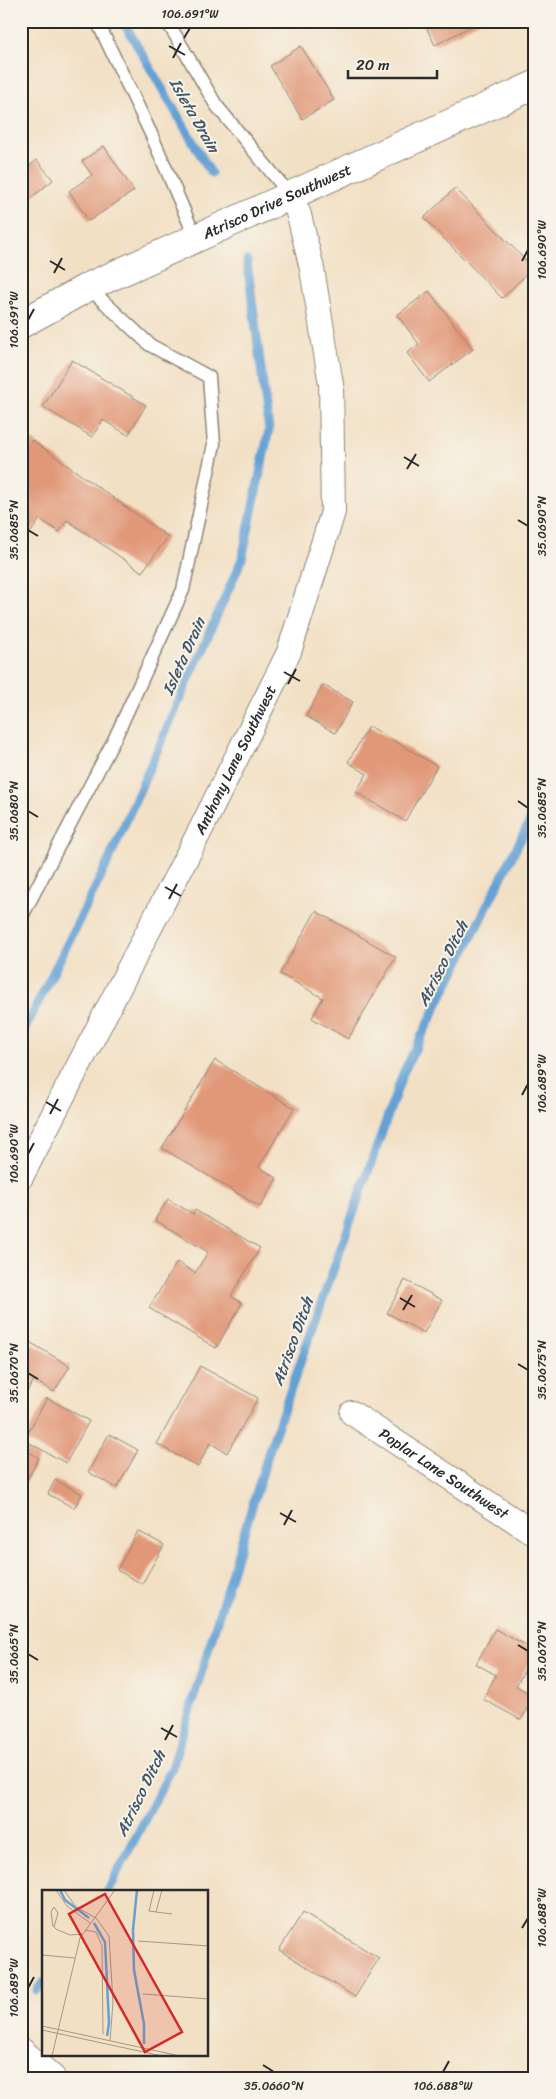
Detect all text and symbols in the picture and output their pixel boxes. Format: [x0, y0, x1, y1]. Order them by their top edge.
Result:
text: 106.691°W [162, 3, 219, 25]
scale bar [348, 48, 437, 80]
text: 20 m [356, 52, 390, 78]
water label: Isleta Drain [161, 71, 229, 160]
street label: Atrisco Drive Southwest [197, 156, 356, 247]
text: 106.690°W [531, 220, 553, 280]
text: 106.691°W [3, 291, 25, 348]
text: 35.0690°N [531, 495, 553, 556]
text: 35.0685°N [3, 499, 25, 560]
water label: Isleta Drain [153, 611, 214, 701]
street label: Anthony Lane Southwest [187, 680, 284, 840]
text: 35.0685°N [531, 777, 553, 838]
text: 35.0680°N [3, 780, 25, 841]
water label: Atrisco Ditch [408, 914, 477, 1012]
text: 106.689°W [531, 1054, 553, 1113]
text: 106.690°W [3, 1124, 25, 1184]
water label: Atrisco Ditch [263, 1291, 322, 1391]
text: 35.0675°N [531, 1340, 553, 1400]
text: 35.0670°N [3, 1342, 25, 1403]
street label: Poplar Lane Southwest [373, 1421, 515, 1527]
text: 35.0670°N [531, 1620, 553, 1681]
text: 35.0665°N [3, 1624, 25, 1684]
water label: Atrisco Ditch [107, 1744, 174, 1842]
text: 106.688°W [531, 1888, 553, 1947]
inset map [42, 1890, 209, 2056]
text: 106.689°W [3, 1958, 25, 2017]
text: 35.0660°N [244, 2075, 305, 2097]
text: 106.688°W [414, 2075, 473, 2097]

